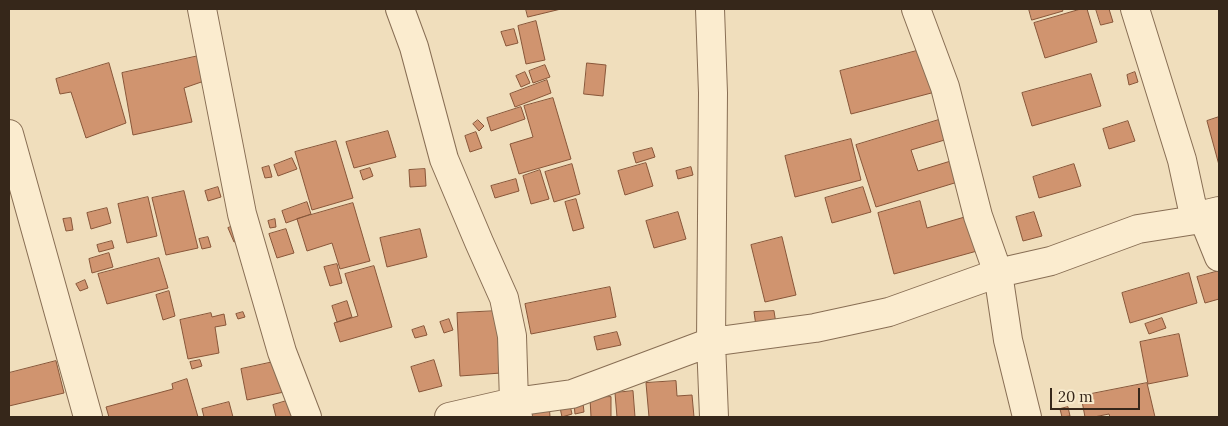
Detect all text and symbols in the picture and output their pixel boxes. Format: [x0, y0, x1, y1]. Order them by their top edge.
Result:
scale bar [1053, 378, 1143, 410]
text: 20 m [1058, 387, 1093, 406]

